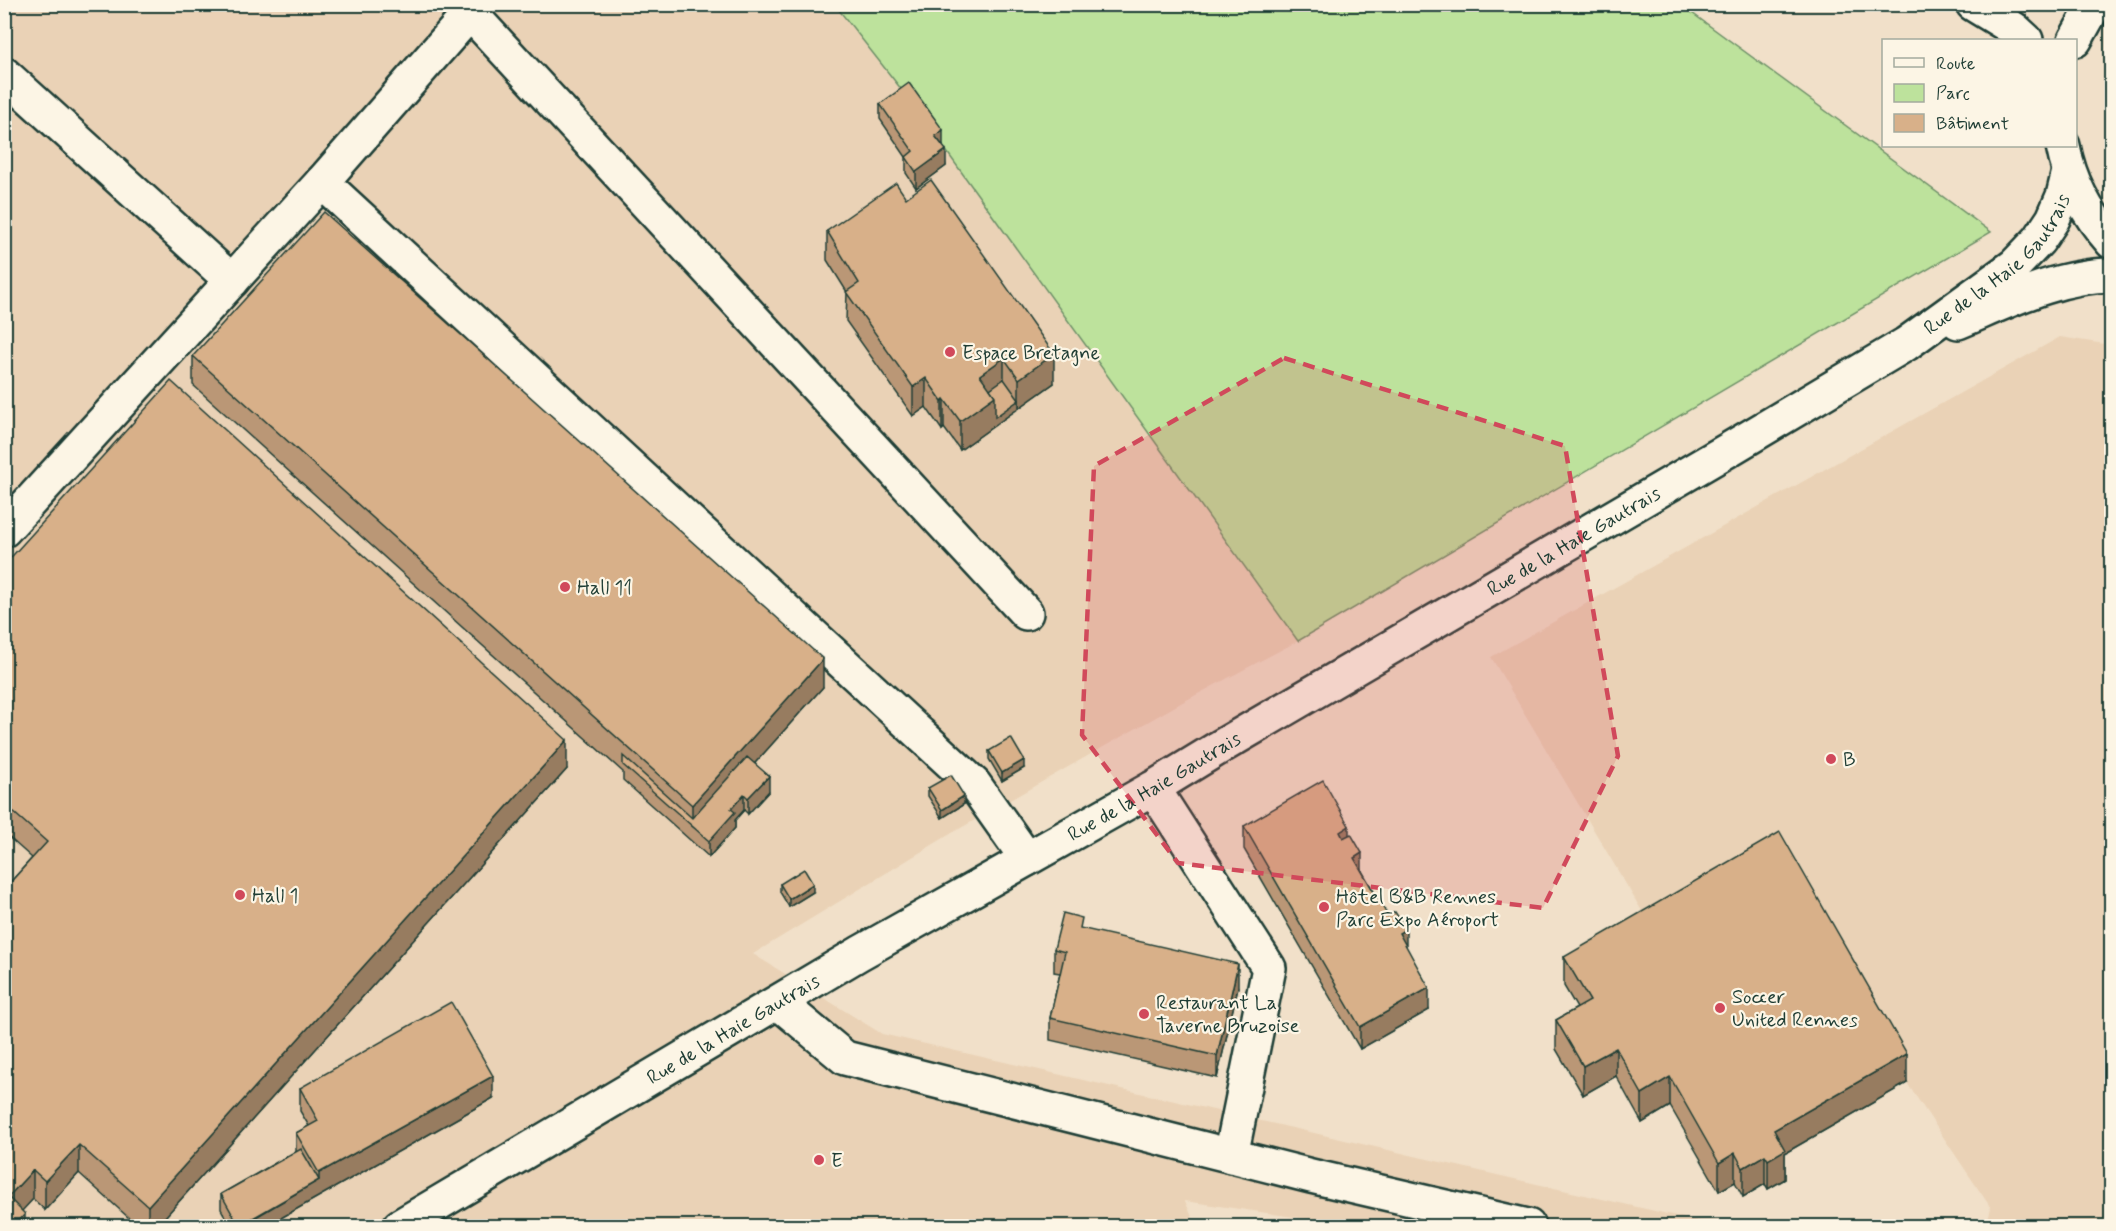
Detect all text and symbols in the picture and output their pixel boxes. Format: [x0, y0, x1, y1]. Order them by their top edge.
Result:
legend [1882, 39, 2077, 147]
text: Route [1936, 52, 1975, 76]
text: Parc [1936, 82, 1970, 106]
text: Bâtiment [1936, 112, 2009, 136]
street label: Rue de la Haie Gautrais [1919, 190, 2077, 342]
place label: Espace Bretagne [962, 340, 1100, 367]
marker: Espace Bretagne [943, 345, 957, 359]
street label: Rue de la Haie Gautrais [1482, 480, 1666, 603]
place label: Hall 11 [577, 575, 632, 602]
marker: Hall 11 [558, 580, 572, 594]
street label: Rue de la Haie Gautrais [1063, 726, 1246, 848]
place label: B [1843, 747, 1856, 774]
marker: B [1824, 752, 1838, 766]
place label: Hall 1 [252, 883, 299, 910]
place label: Hôtel B&B Rennes Parc Expo Aéroport [1336, 884, 1499, 934]
marker: Hall 1 [233, 888, 247, 902]
marker: Hôtel B&B Rennes Parc Expo Aéroport [1317, 900, 1331, 914]
street label: Rue de la Haie Gautrais [642, 968, 825, 1092]
place label: Soccer United Rennes [1732, 984, 1858, 1034]
place label: Restaurant La Taverne Bruzoise [1156, 990, 1300, 1040]
marker: Soccer United Rennes [1713, 1001, 1727, 1015]
marker: Restaurant La Taverne Bruzoise [1137, 1007, 1151, 1021]
place label: E [831, 1148, 843, 1175]
marker: E [812, 1153, 826, 1167]

